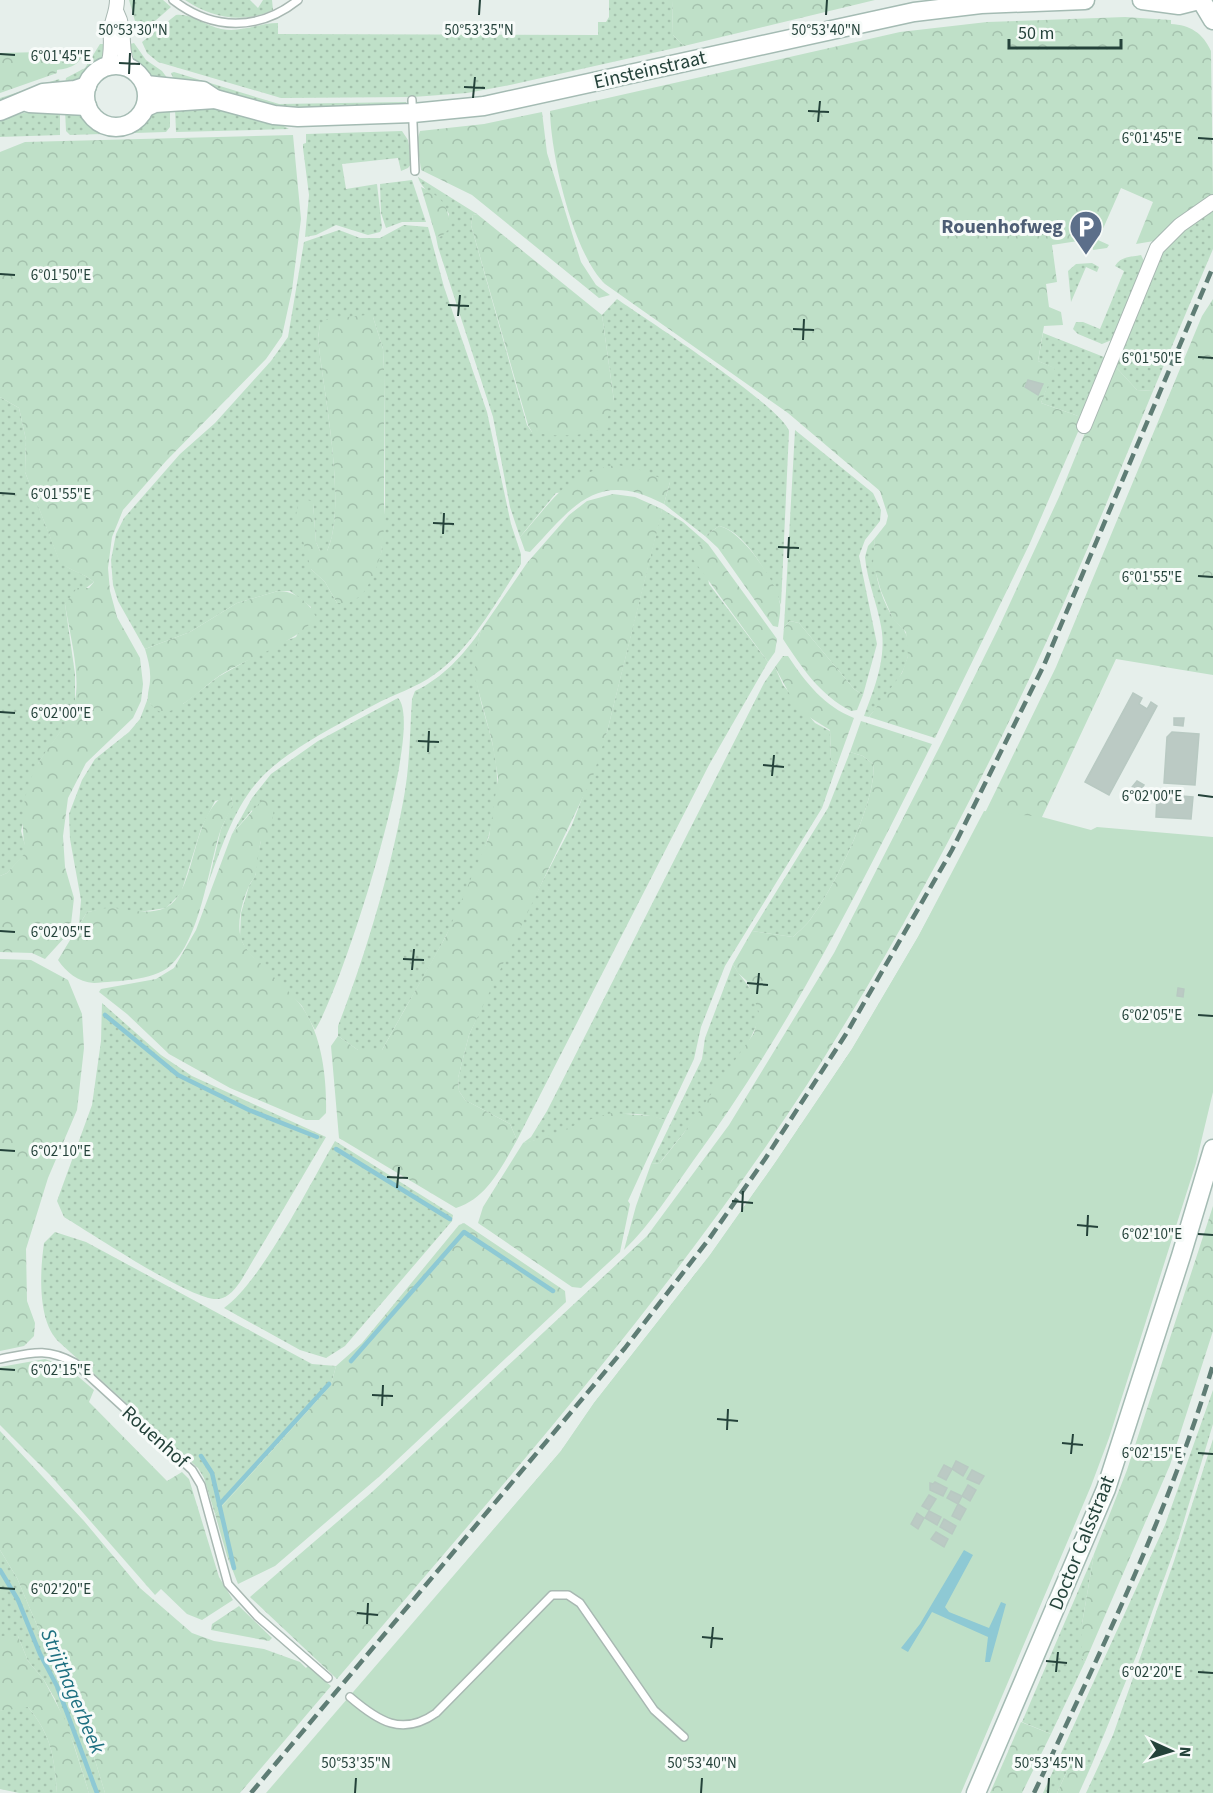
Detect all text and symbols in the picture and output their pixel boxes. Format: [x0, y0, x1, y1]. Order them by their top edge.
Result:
scale bar [1009, 12, 1122, 50]
text: 50°53'30"N [98, 20, 168, 41]
text: 50°53'35"N [444, 20, 514, 41]
text: 50°53'40"N [791, 20, 861, 41]
text: 50 m [1018, 21, 1054, 46]
street label: Einsteinstraat [591, 43, 709, 97]
text: 6°01'45"E [31, 46, 91, 67]
text: 6°01'45"E [1122, 128, 1182, 149]
parking icon: Rouenhofweg [1068, 209, 1104, 256]
place label: Rouenhofweg [941, 213, 1063, 241]
text: 6°01'50"E [31, 265, 91, 286]
text: 6°01'50"E [1122, 348, 1182, 369]
text: 6°01'55"E [31, 484, 91, 505]
text: 6°01'55"E [1122, 567, 1182, 588]
text: 6°02'00"E [31, 703, 91, 724]
text: 6°02'00"E [1122, 786, 1182, 807]
text: 6°02'05"E [31, 922, 91, 943]
text: 6°02'05"E [1122, 1005, 1182, 1026]
text: 6°02'10"E [31, 1141, 91, 1162]
text: 6°02'10"E [1122, 1224, 1182, 1245]
text: 6°02'15"E [31, 1360, 91, 1381]
street label: Rouenhof [115, 1399, 195, 1475]
text: 6°02'15"E [1122, 1443, 1182, 1464]
street label: Doctor Calsstraat [1042, 1471, 1122, 1615]
text: 6°02'20"E [31, 1579, 91, 1600]
water label: Strijthagerbeek [33, 1624, 113, 1759]
text: 6°02'20"E [1122, 1662, 1182, 1683]
north arrow [1141, 1721, 1201, 1781]
text: N [1174, 1746, 1196, 1758]
text: 50°53'35"N [321, 1753, 391, 1774]
text: 50°53'40"N [667, 1753, 737, 1774]
text: 50°53'45"N [1014, 1753, 1084, 1774]

